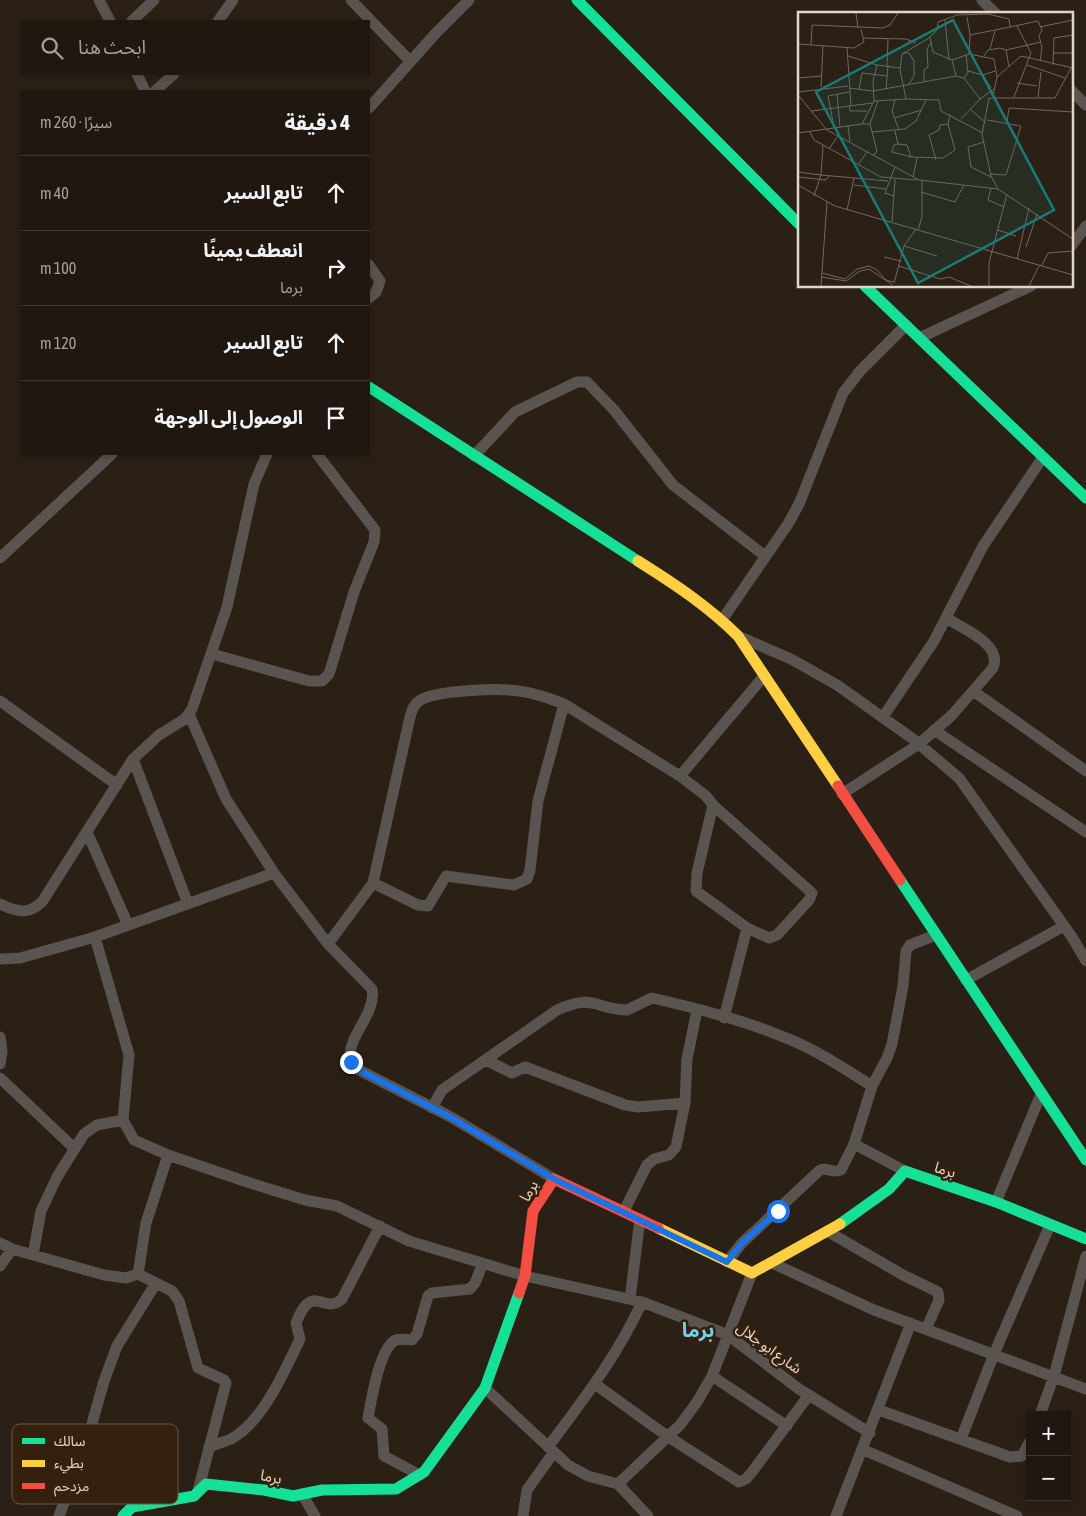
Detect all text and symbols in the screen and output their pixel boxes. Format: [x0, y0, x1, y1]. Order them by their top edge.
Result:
inset map [798, 12, 1074, 288]
search box [20, 20, 370, 75]
icon: search [38, 34, 66, 62]
text: ابحث هنا [78, 36, 146, 58]
text: 4 دقيقة [284, 110, 350, 134]
text: سيرًا · 260 m [40, 113, 112, 131]
icon: ahead [322, 179, 350, 207]
text: تابع السير [224, 181, 303, 203]
text: 40 m [40, 184, 69, 202]
text: انعطف يمينًا [203, 239, 303, 261]
icon: right [322, 254, 350, 282]
text: 100 m [40, 259, 76, 277]
text: برما [280, 278, 303, 296]
icon: ahead [322, 329, 350, 357]
text: تابع السير [224, 331, 303, 353]
text: 120 m [40, 334, 76, 352]
icon: arrive [322, 404, 350, 432]
text: الوصول إلى الوجهة [154, 406, 303, 428]
route end [340, 1051, 363, 1074]
street label: برما [932, 1158, 958, 1182]
street label: برما [516, 1177, 542, 1205]
route start [767, 1200, 790, 1223]
district label: برما [682, 1318, 714, 1342]
street label: شارع ابو جلال [731, 1318, 805, 1380]
map controls [1026, 1411, 1071, 1501]
button: + [1026, 1411, 1071, 1456]
legend [12, 1424, 178, 1504]
text: سالك [54, 1433, 86, 1449]
text: بطيء [54, 1455, 84, 1474]
button: − [1026, 1456, 1071, 1501]
street label: برما [259, 1466, 283, 1488]
text: مزدحم [54, 1478, 89, 1497]

